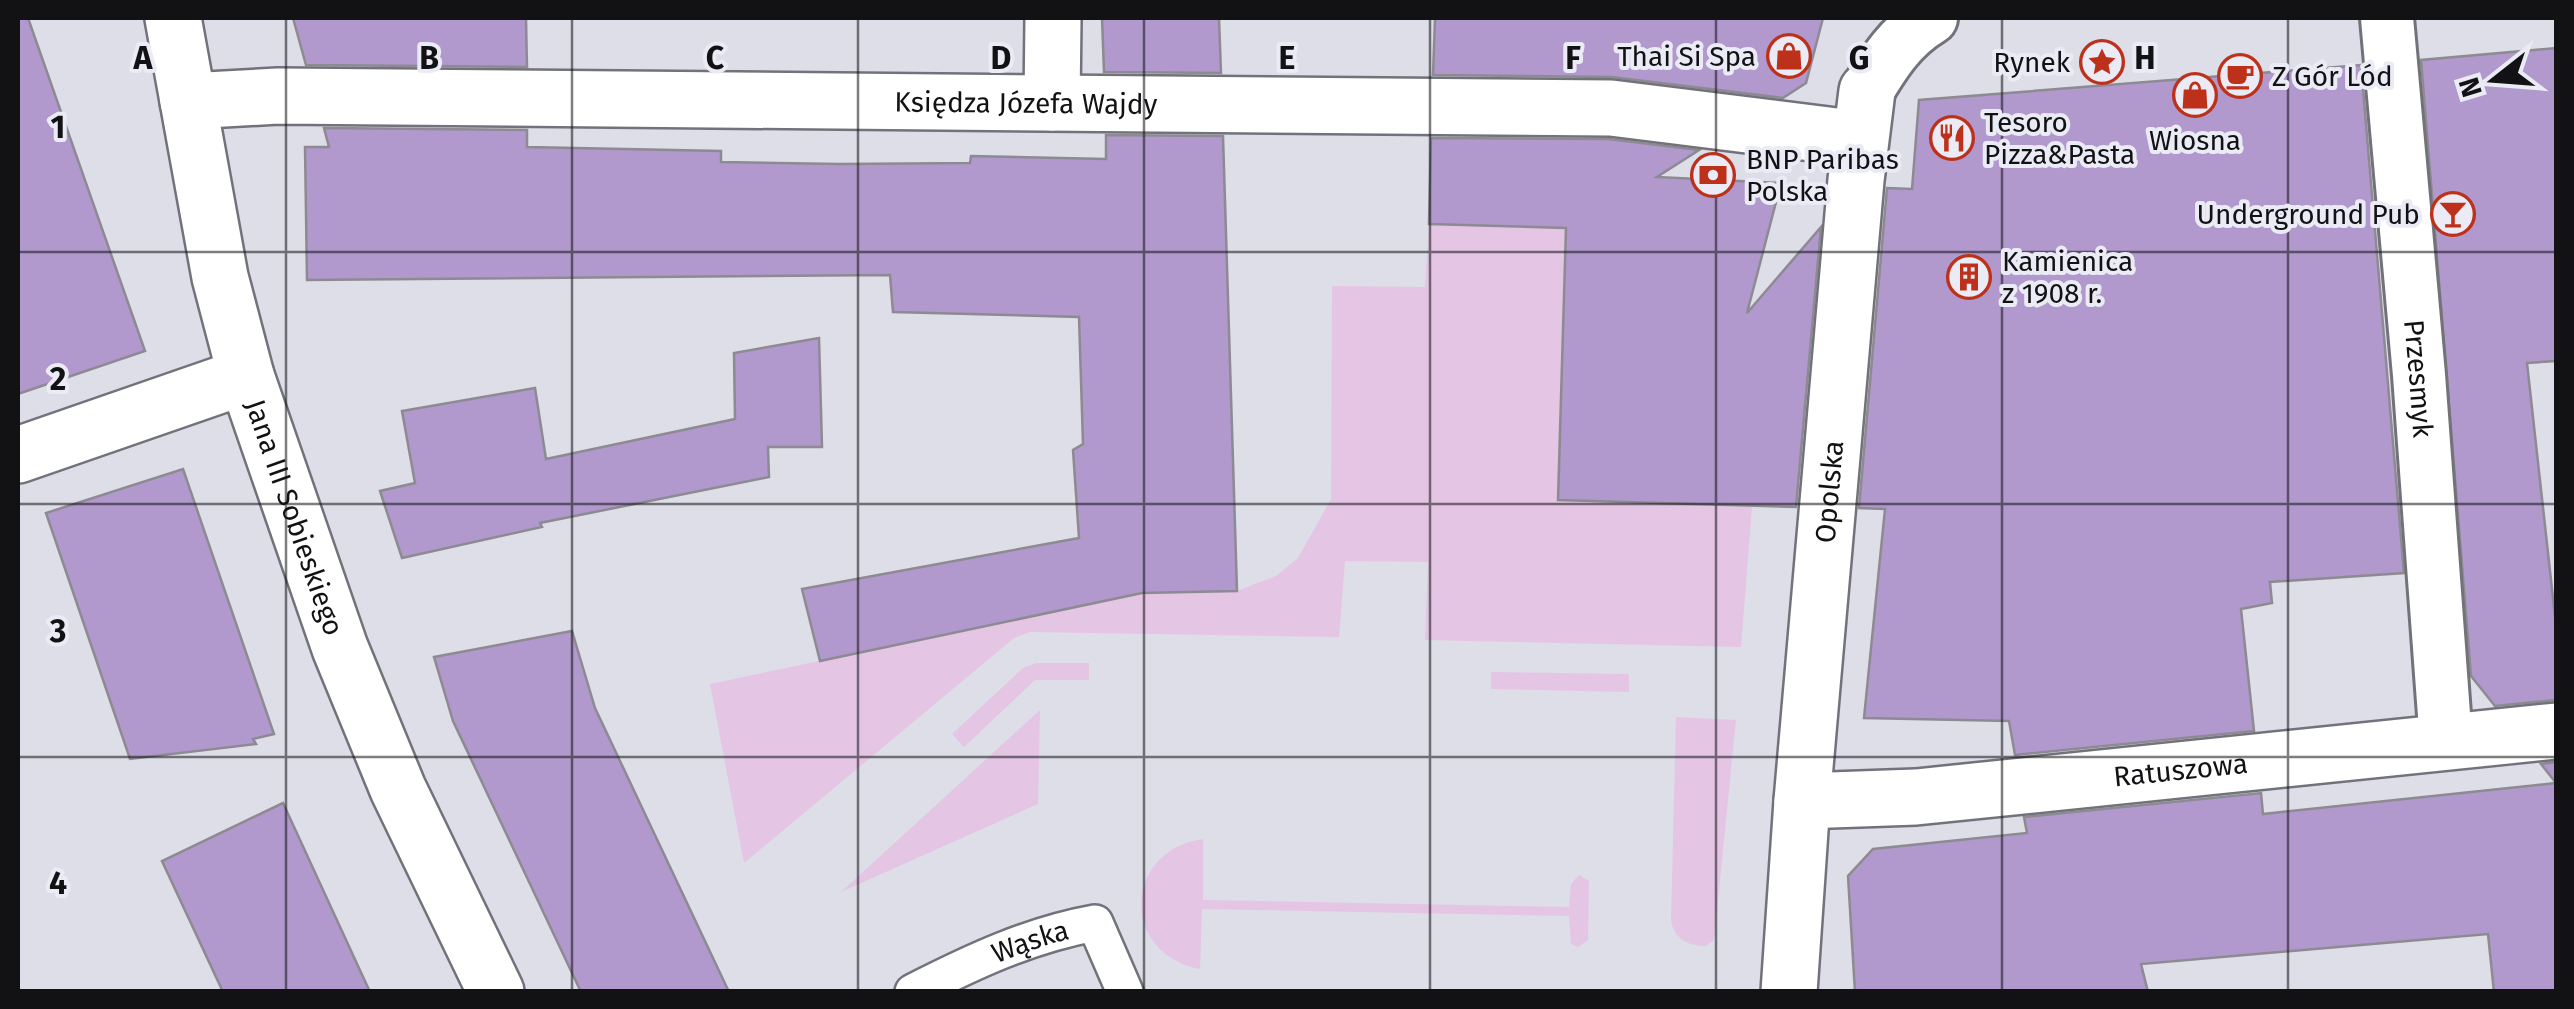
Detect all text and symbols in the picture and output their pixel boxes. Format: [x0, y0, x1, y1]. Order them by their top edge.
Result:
north arrow [2444, 30, 2544, 130]
shop icon: Thai Si Spa [1766, 33, 1812, 79]
text: A [133, 39, 154, 77]
text: B [419, 39, 439, 77]
text: C [706, 39, 725, 77]
text: D [991, 39, 1011, 77]
text: E [1279, 39, 1295, 77]
text: F [1565, 39, 1581, 77]
text: G [1849, 39, 1869, 77]
place icon: Rynek [2079, 39, 2125, 85]
text: H [2134, 39, 2156, 77]
place label: Thai Si Spa [1617, 40, 1756, 73]
place label: Rynek [1993, 46, 2071, 79]
cafe icon: Z Gór Lód [2217, 53, 2263, 99]
place label: Z Gór Lód [2272, 60, 2393, 93]
shop icon: Wiosna [2172, 72, 2218, 118]
text: N [2452, 73, 2489, 101]
street label: Księdza Józefa Wajdy [894, 86, 1158, 121]
place label: Tesoro Pizza&Pasta [1984, 106, 2135, 171]
text: 1 [51, 108, 65, 146]
restaurant icon: Tesoro Pizza&Pasta [1929, 115, 1975, 161]
place label: Wiosna [2149, 124, 2241, 157]
place label: BNP Paribas Polska [1746, 143, 1899, 208]
bank icon: BNP Paribas Polska [1690, 152, 1736, 198]
bar icon: Underground Pub [2430, 191, 2476, 237]
place label: Underground Pub [2196, 198, 2420, 231]
place label: Kamienica z 1908 r. [2002, 245, 2133, 310]
building icon: Kamienica z 1908 r. [1946, 254, 1992, 300]
street label: Przesmyk [2397, 318, 2440, 440]
text: 2 [50, 360, 66, 398]
street label: Jana III Sobieskiego [238, 395, 350, 640]
street label: Opolska [1809, 439, 1850, 544]
text: 3 [49, 612, 66, 650]
street label: Ratuszowa [2112, 747, 2249, 794]
text: 4 [49, 864, 67, 902]
street label: Wąska [987, 913, 1072, 970]

